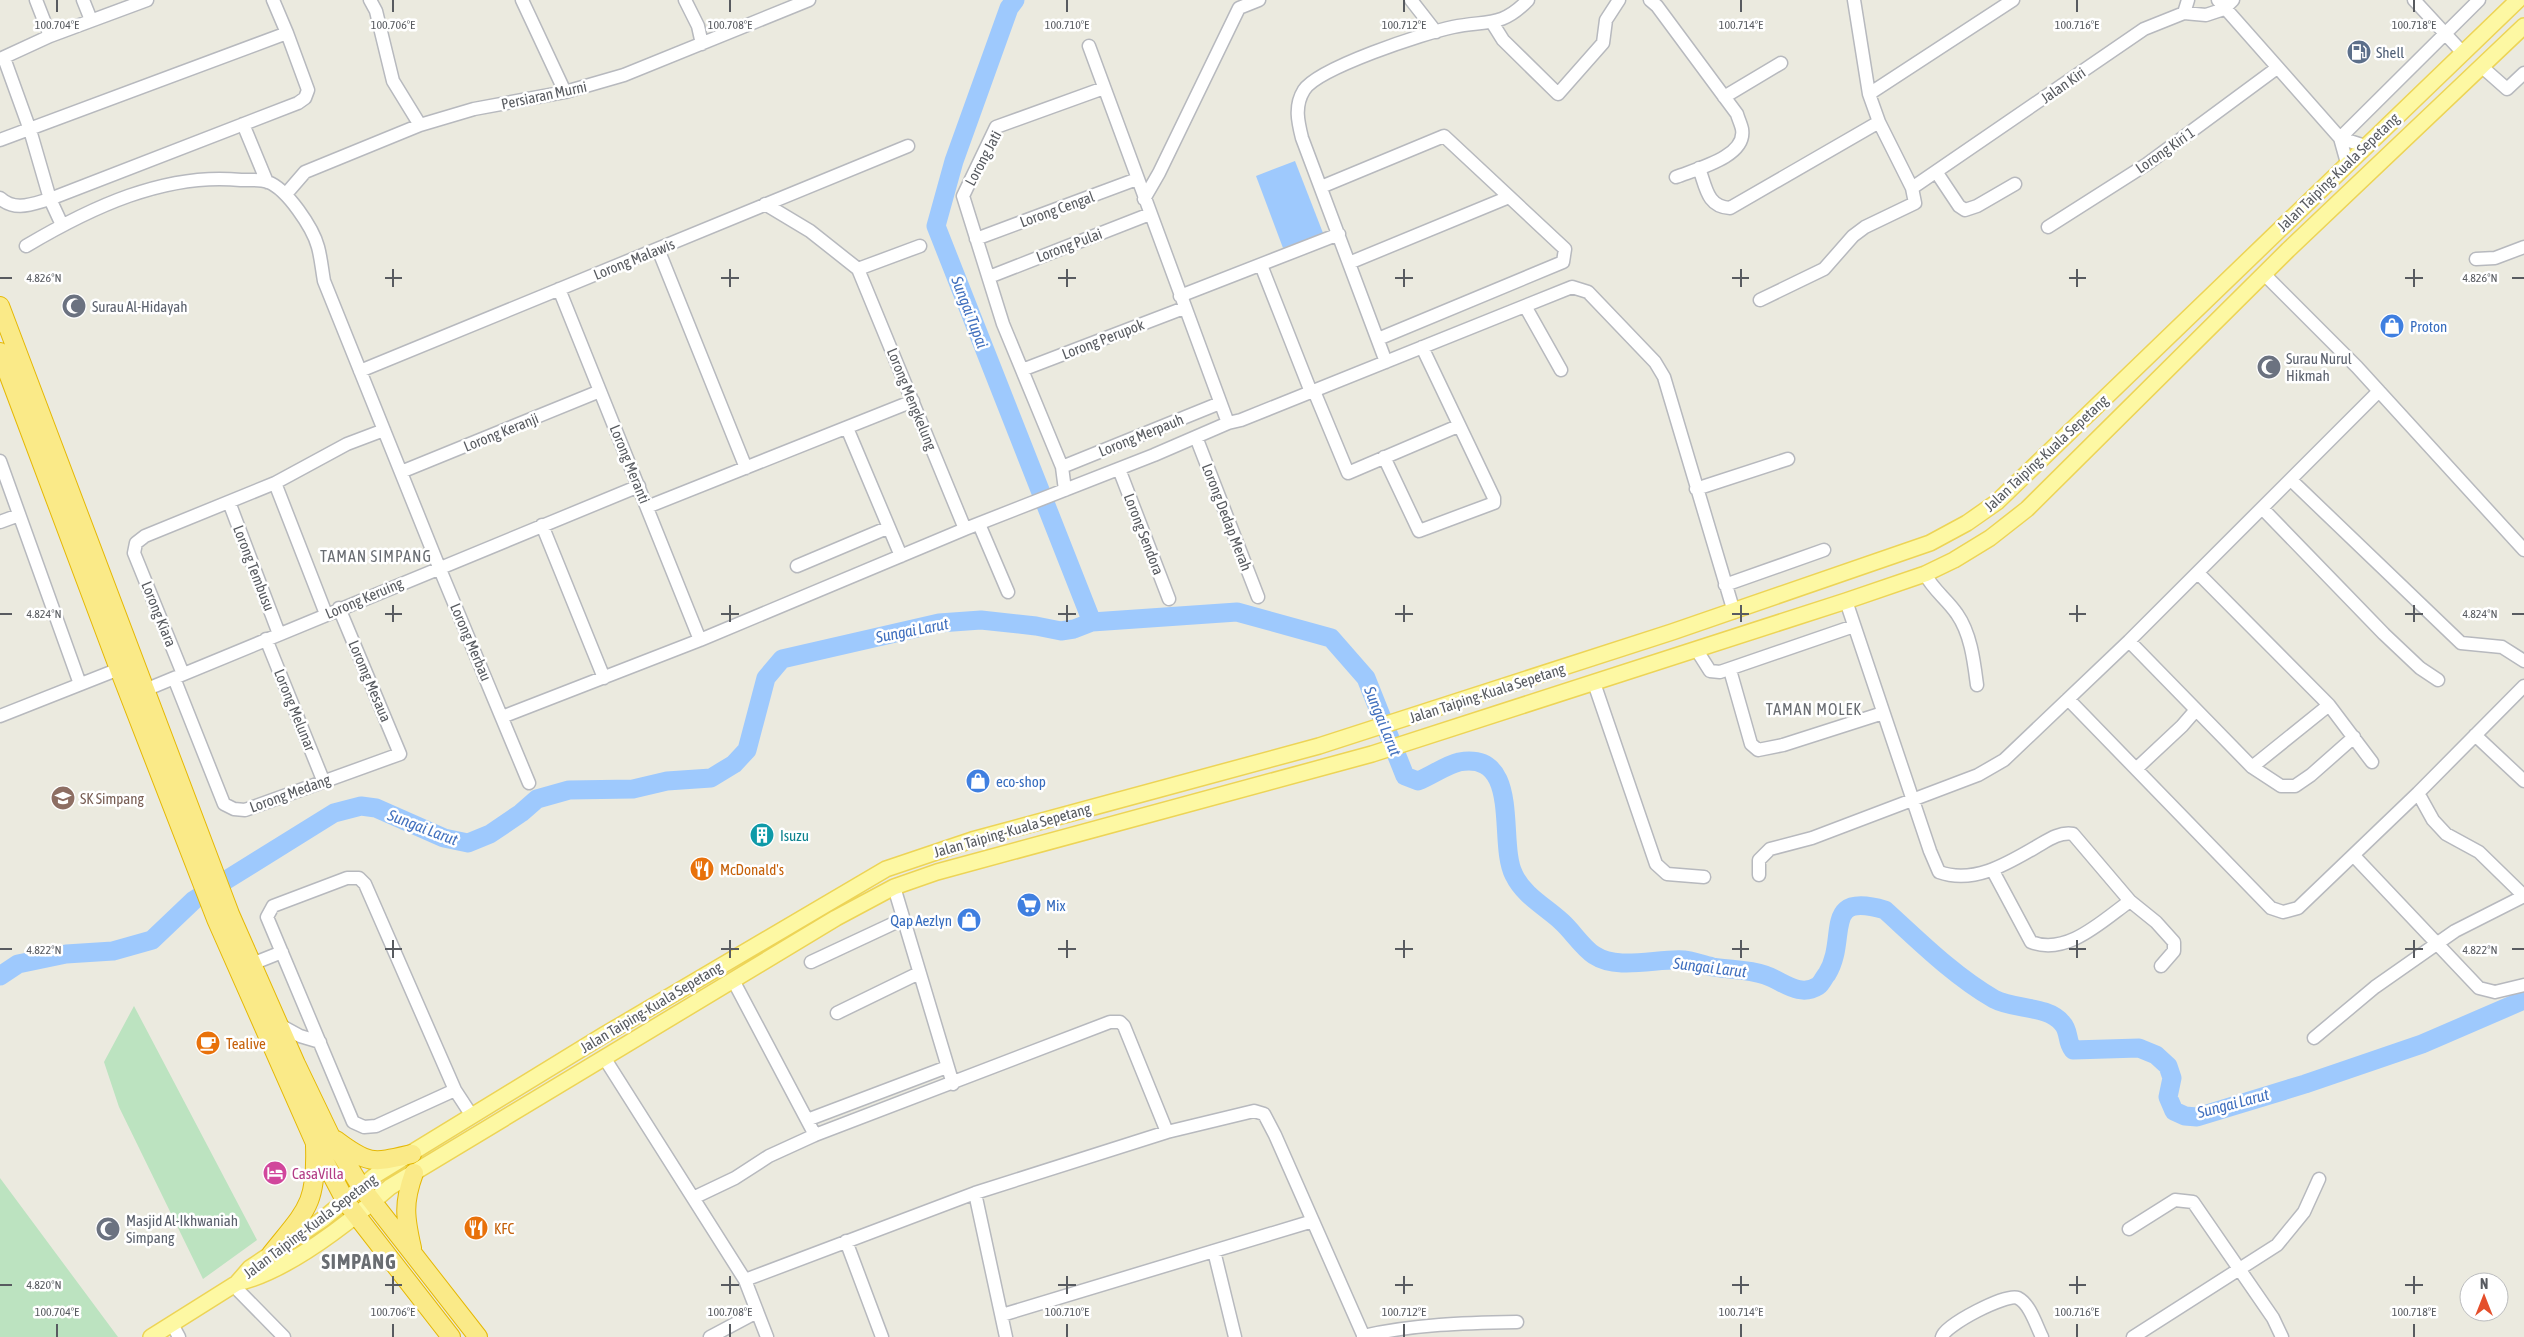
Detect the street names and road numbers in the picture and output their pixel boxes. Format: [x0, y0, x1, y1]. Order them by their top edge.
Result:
street label: Jalan Kiri [2037, 63, 2089, 107]
street label: Persiaran Murni [500, 78, 588, 112]
street label: Jalan Taiping-Kuala Sepetang [2274, 109, 2403, 235]
street label: Lorong Kiri 1 [2132, 124, 2198, 176]
street label: Lorong Jati [961, 128, 1005, 188]
street label: Lorong Cengal [1017, 188, 1097, 230]
street label: Lorong Pulai [1034, 225, 1104, 265]
street label: Lorong Malawis [591, 235, 677, 283]
street label: Lorong Perupok [1060, 315, 1147, 362]
street label: Lorong Mengkelung [884, 345, 940, 453]
street label: Jalan Taiping-Kuala Sepetang [1981, 391, 2112, 515]
street label: Lorong Keranji [461, 409, 541, 455]
street label: Lorong Merpauh [1096, 410, 1186, 460]
street label: Lorong Meranti [607, 422, 653, 506]
street label: Lorong Dedap Merah [1199, 461, 1255, 573]
street label: Lorong Sendora [1121, 491, 1167, 577]
street label: Lorong Tembusu [230, 523, 278, 613]
street label: Lorong Keruing [323, 574, 406, 622]
street label: Lorong Kiara [138, 579, 180, 649]
street label: Lorong Merbau [447, 601, 495, 683]
street label: Loromg Mesaua [345, 638, 395, 724]
street label: Jalan Taiping-Kuala Sepetang [1407, 660, 1567, 726]
street label: Lorong Melunar [271, 667, 319, 754]
street label: Lorong Medang [247, 770, 333, 815]
street label: Jalan Taiping-Kuala Sepetang [932, 799, 1093, 861]
street label: Jalan Taiping-Kuala Sepetang [577, 958, 726, 1056]
street label: Jalan Taiping-Kuala Sepetang [240, 1170, 380, 1282]

